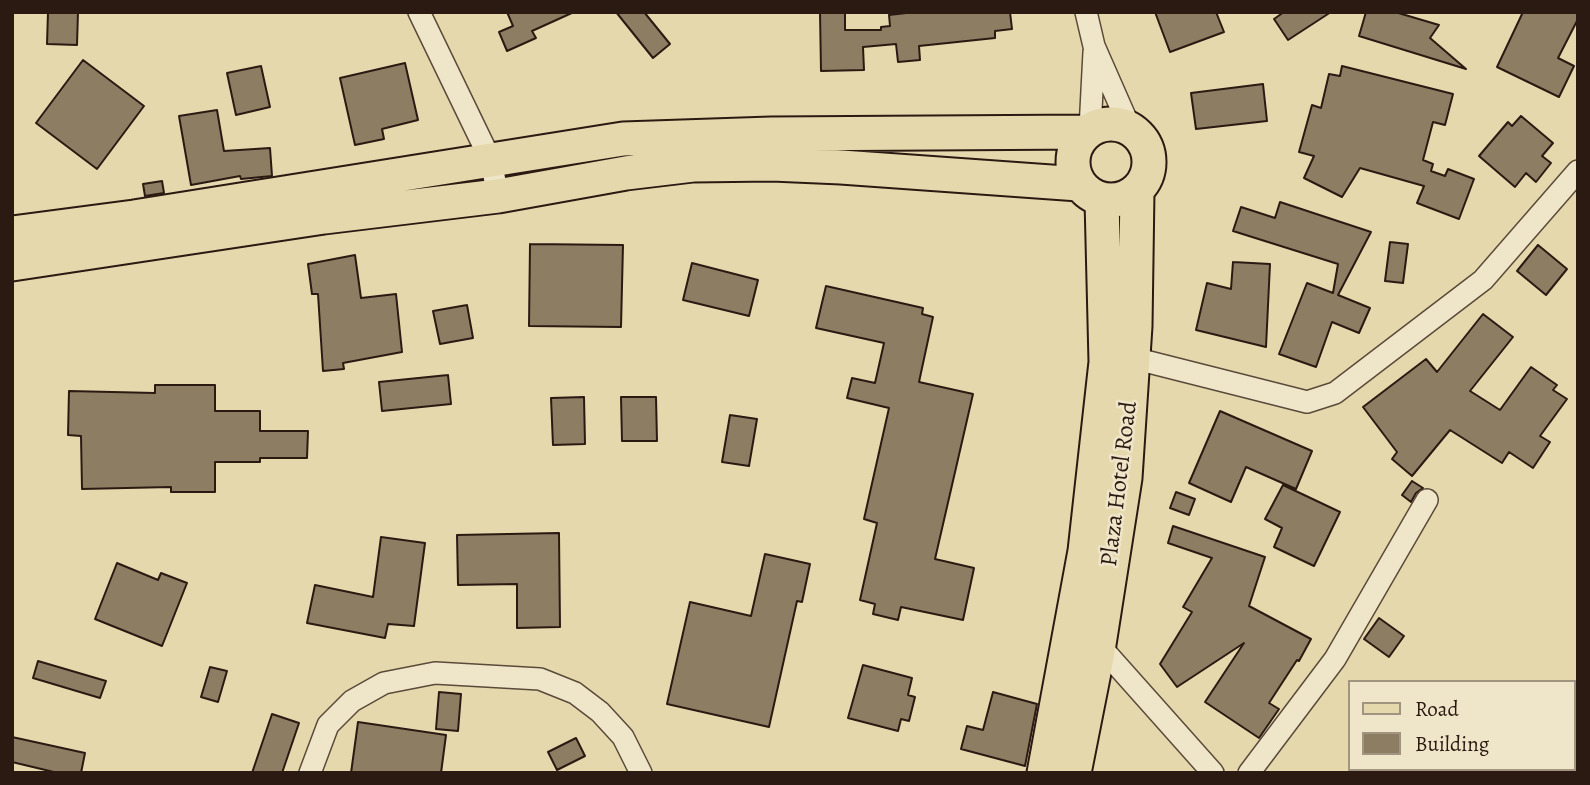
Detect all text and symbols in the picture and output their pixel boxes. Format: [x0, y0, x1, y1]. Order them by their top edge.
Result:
street label: Plaza Hotel Road [1096, 400, 1144, 568]
legend [1348, 680, 1576, 771]
text: Road [1415, 695, 1459, 723]
text: Building [1415, 730, 1489, 758]

